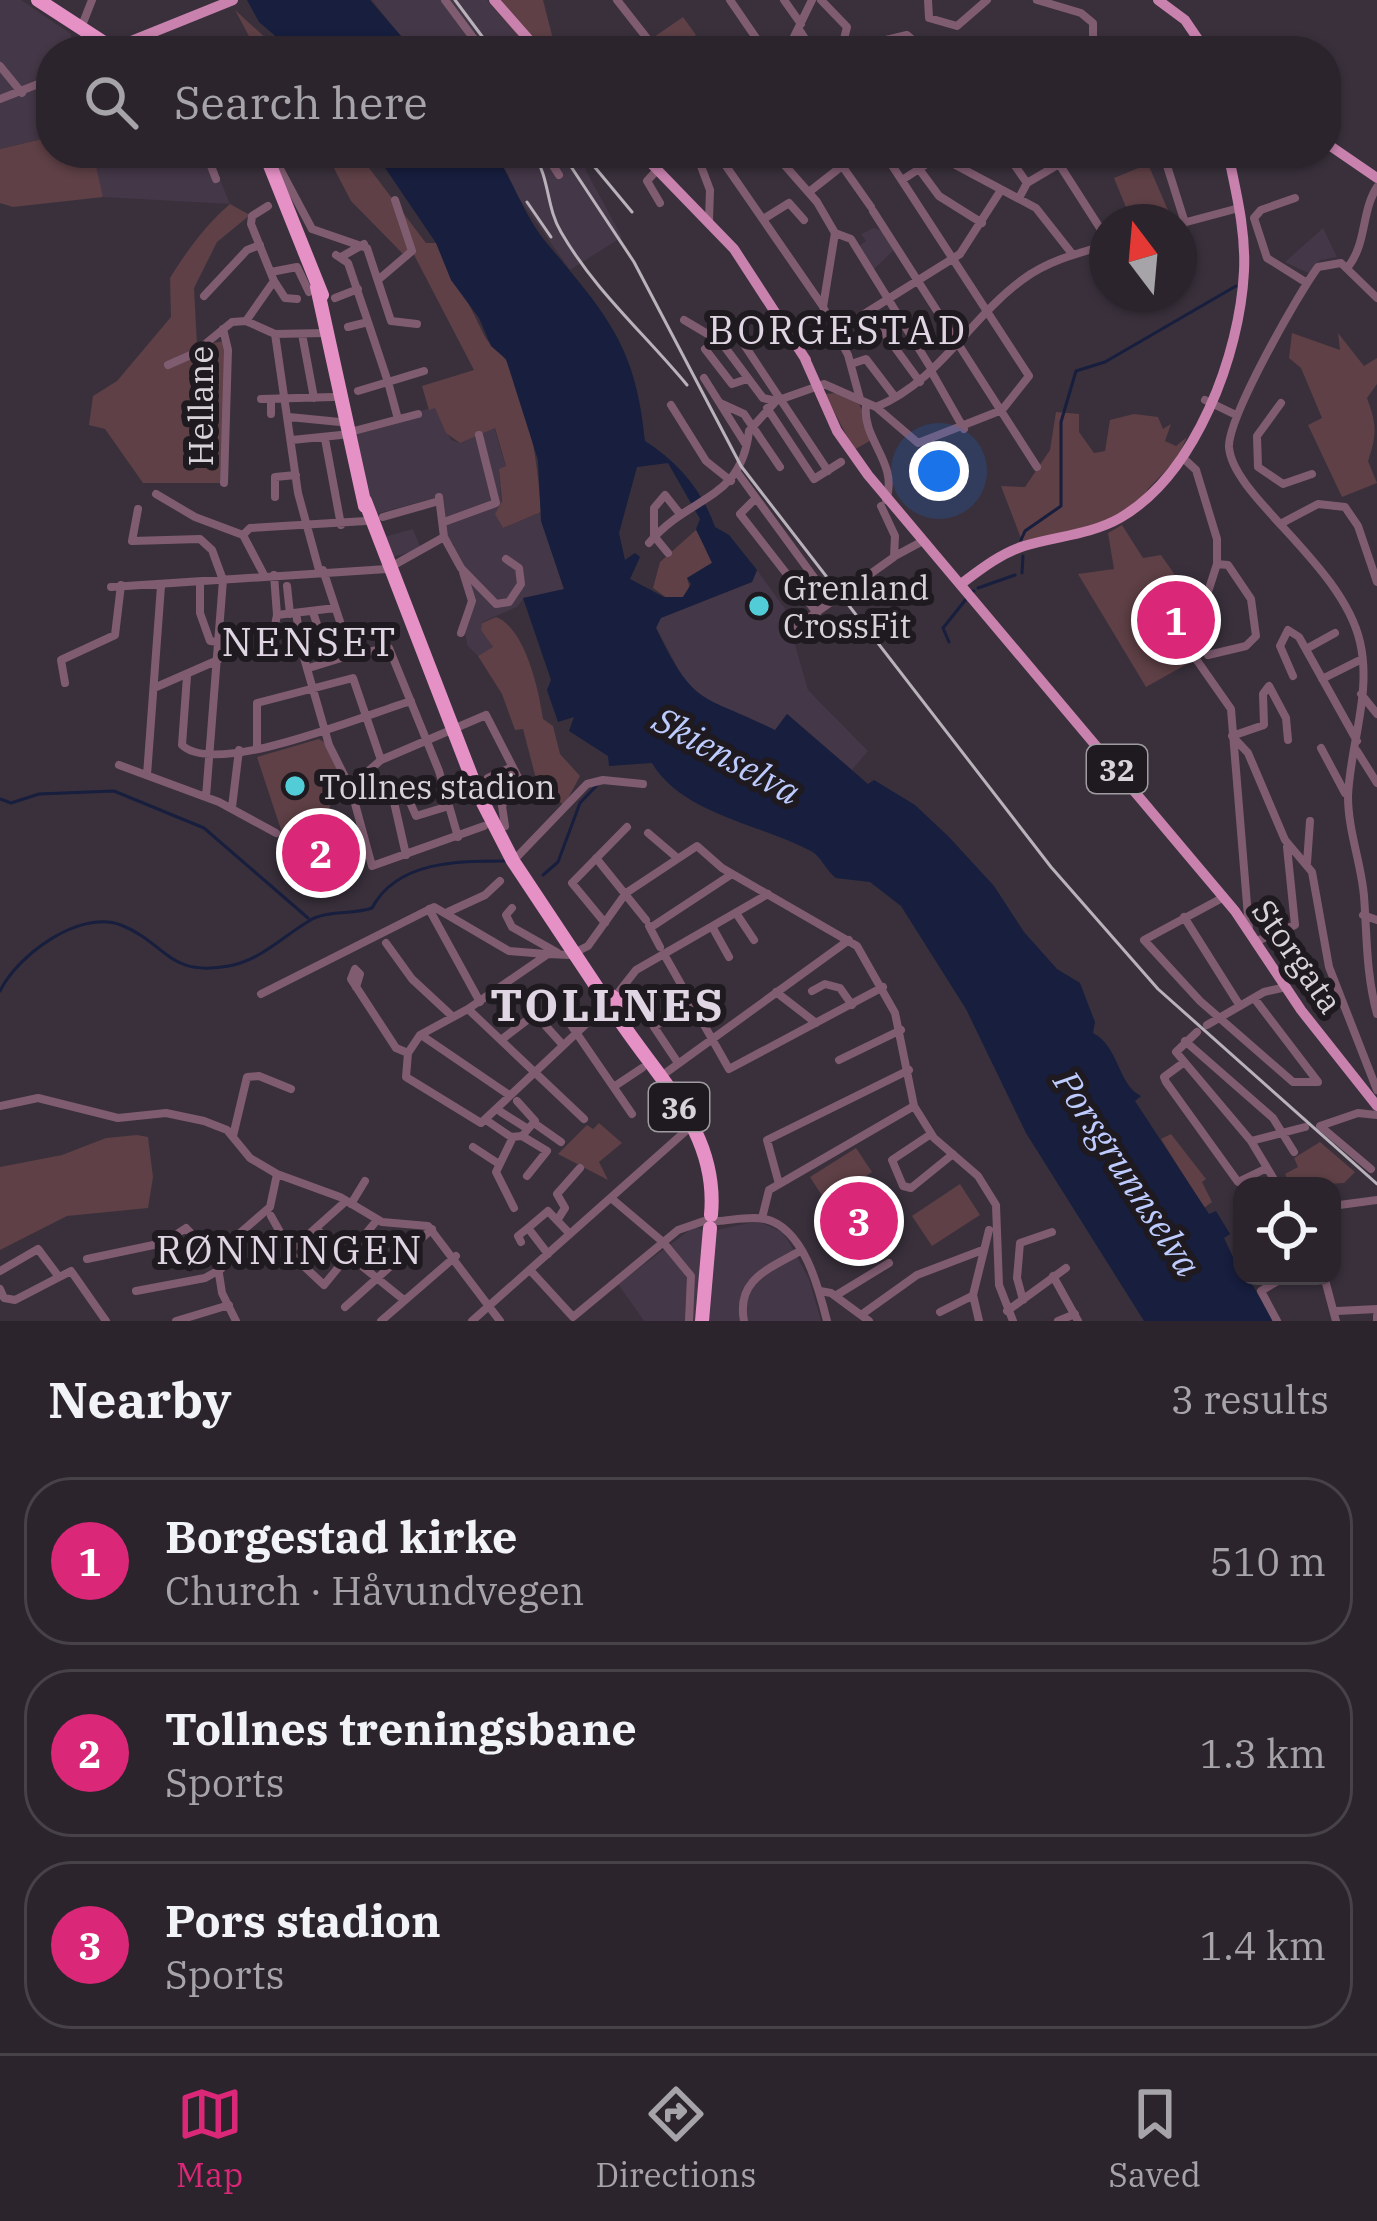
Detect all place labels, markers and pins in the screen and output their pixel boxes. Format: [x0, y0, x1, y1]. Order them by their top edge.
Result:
place label: Grenland CrossFit [783, 566, 929, 647]
pin: 1 [1137, 575, 1215, 665]
marker: Grenland CrossFit [746, 593, 772, 619]
place label: Tollnes stadion [319, 765, 556, 808]
marker: Tollnes stadion [282, 773, 308, 799]
pin: 2 [282, 808, 360, 898]
pin: 3 [820, 1176, 898, 1266]

